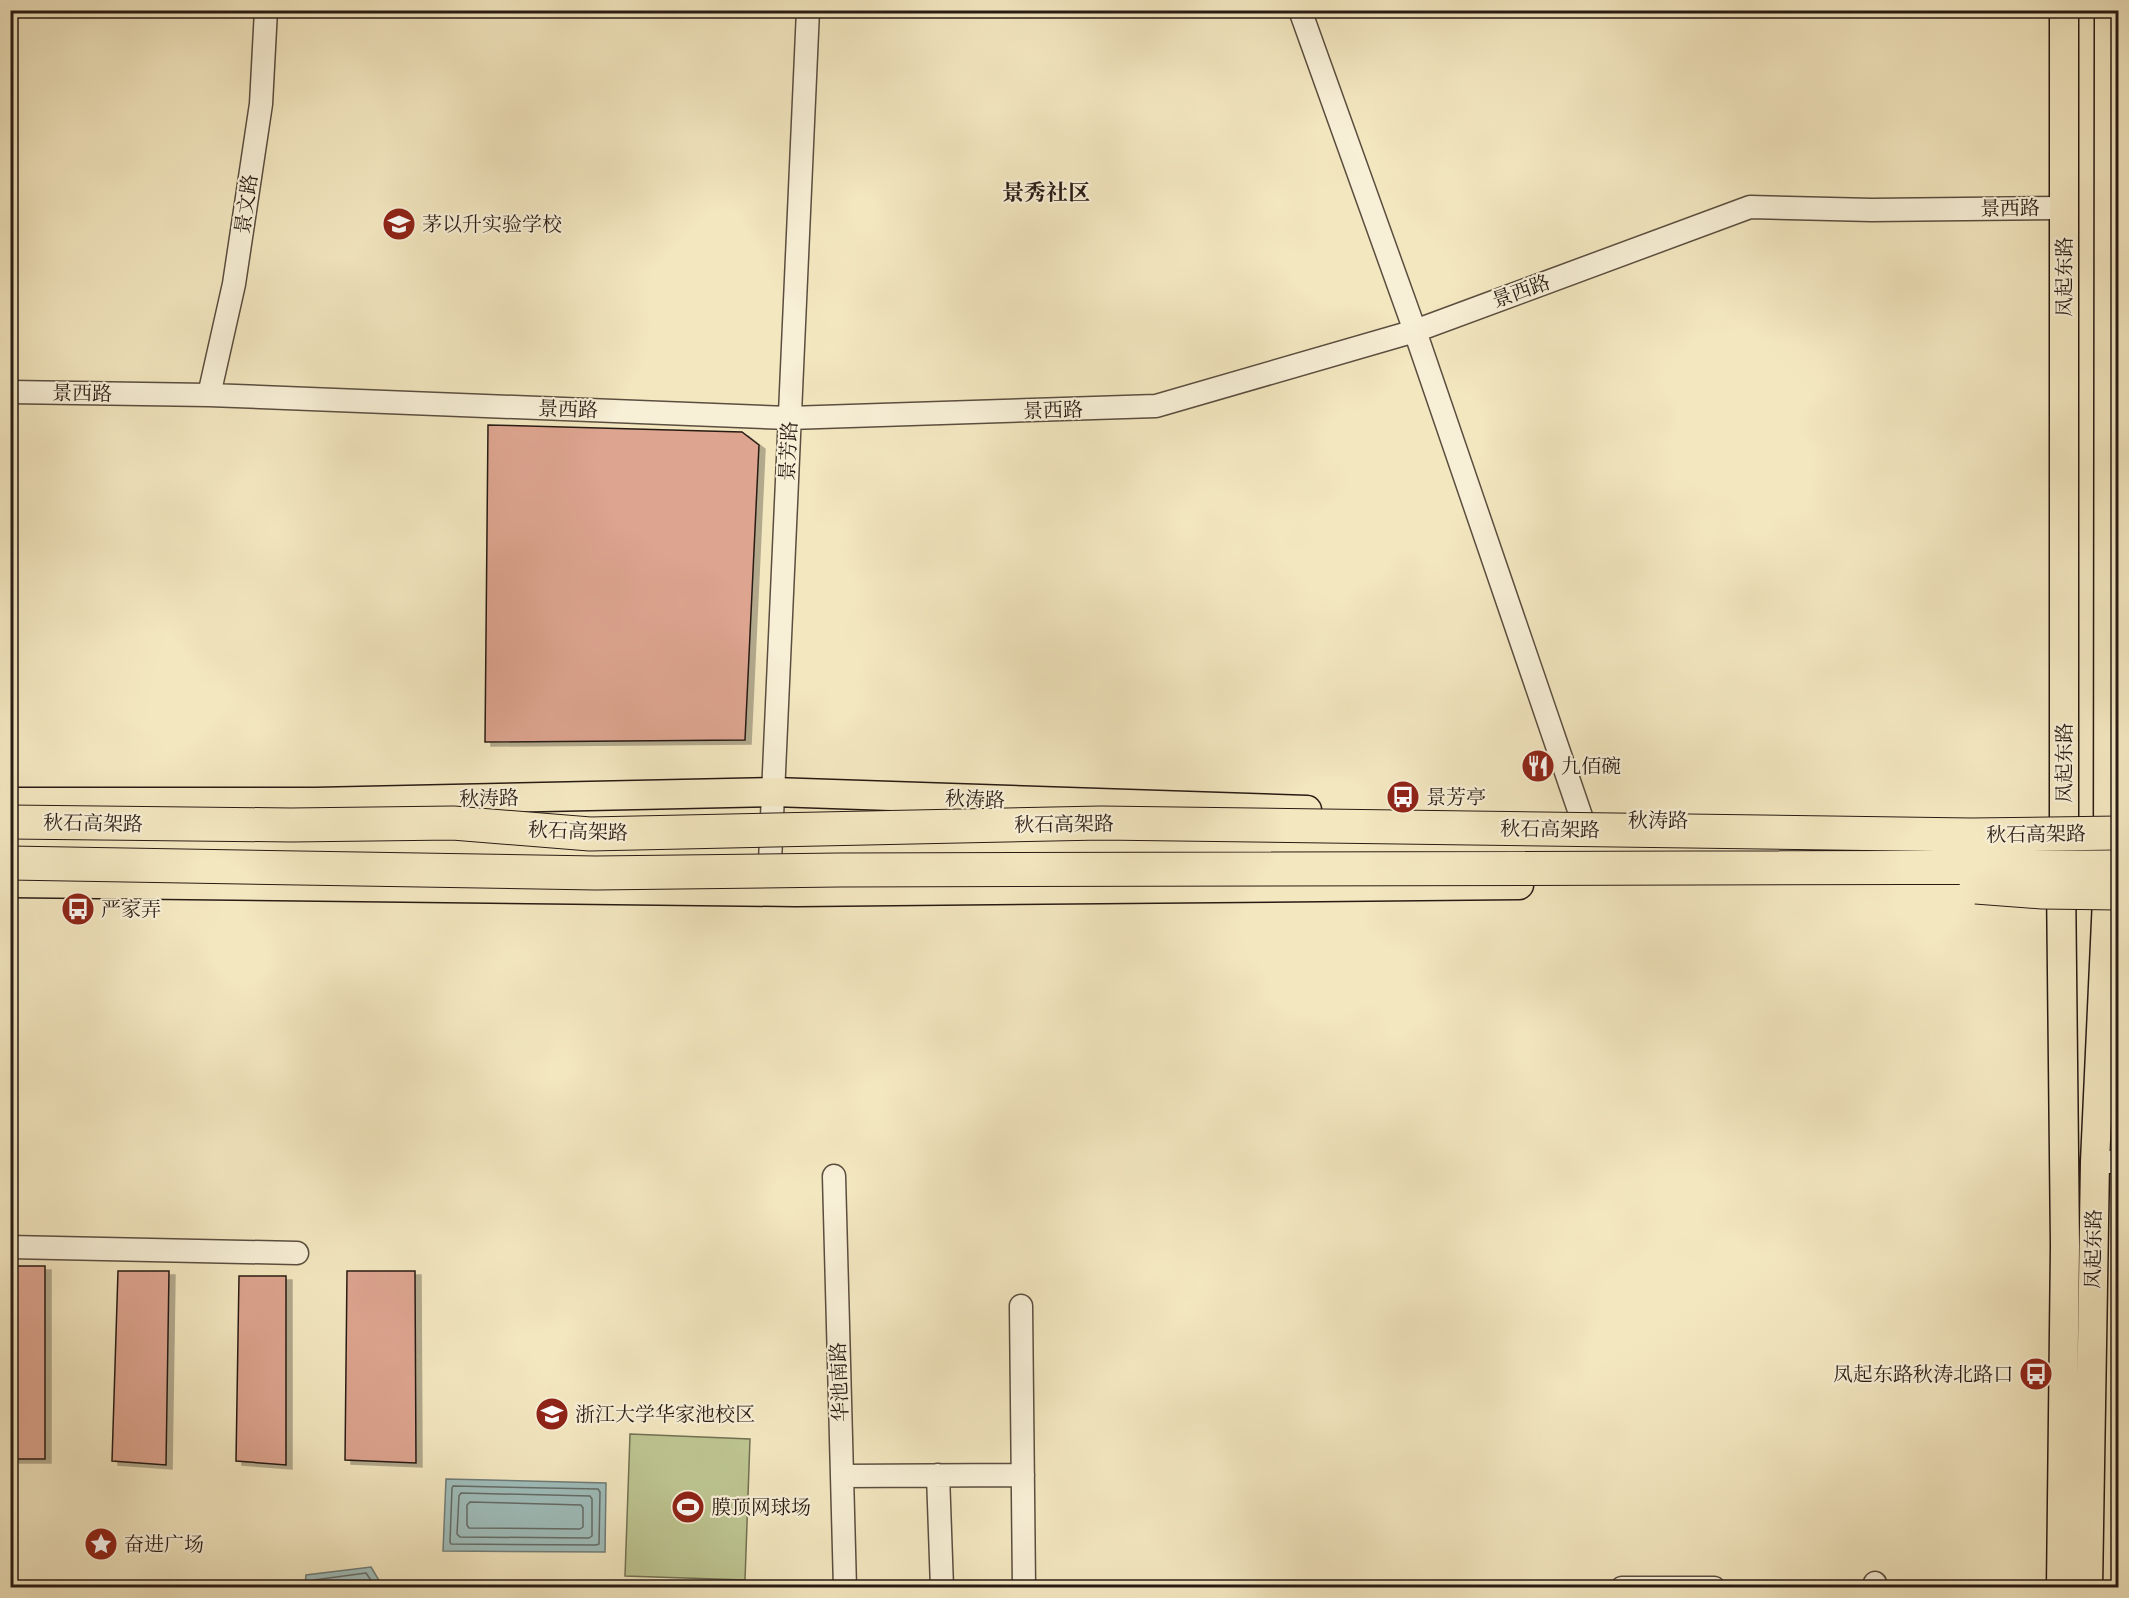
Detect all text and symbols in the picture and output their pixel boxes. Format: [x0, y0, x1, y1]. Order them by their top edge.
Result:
street label: 景文路 [229, 172, 264, 236]
district label: 景秀社区 [1002, 178, 1090, 208]
street label: 景西路 [1980, 194, 2040, 223]
school or university icon: 茅以升实验学校 [381, 206, 417, 242]
place label: 茅以升实验学校 [422, 211, 562, 238]
street label: 凤起东路 [2051, 237, 2078, 317]
street label: 景西路 [1488, 269, 1554, 314]
street label: 景西路 [52, 379, 112, 408]
street label: 景西路 [538, 395, 598, 424]
street label: 景西路 [1023, 396, 1083, 425]
street label: 景芳路 [773, 420, 804, 482]
street label: 凤起东路 [2051, 723, 2078, 803]
restaurant icon: 九佰碗 [1520, 748, 1556, 784]
place label: 九佰碗 [1561, 753, 1621, 780]
bus stop icon: 景芳亭 [1385, 779, 1421, 815]
street label: 秋涛路 [459, 784, 519, 813]
place label: 景芳亭 [1426, 784, 1486, 811]
street label: 秋涛路 [945, 785, 1005, 814]
street label: 秋涛路 [1628, 807, 1688, 834]
street label: 秋石高架路 [43, 809, 143, 838]
street label: 秋石高架路 [1014, 810, 1114, 839]
street label: 秋石高架路 [1500, 815, 1600, 844]
street label: 秋石高架路 [528, 816, 628, 847]
street label: 秋石高架路 [1986, 820, 2086, 849]
bus stop icon: 严家弄 [60, 891, 96, 927]
place label: 严家弄 [101, 896, 161, 923]
street label: 凤起东路 [2079, 1209, 2108, 1289]
street label: 华池南路 [825, 1342, 854, 1422]
bus stop icon: 凤起东路秋涛北路口 [2018, 1356, 2054, 1392]
place label: 凤起东路秋涛北路口 [1833, 1361, 2013, 1388]
school or university icon: 浙江大学华家池校区 [534, 1396, 570, 1432]
place label: 浙江大学华家池校区 [575, 1401, 755, 1428]
sports icon: 膜顶网球场 [670, 1489, 706, 1525]
place label: 膜顶网球场 [711, 1494, 811, 1521]
place icon: 奋进广场 [83, 1526, 119, 1562]
place label: 奋进广场 [124, 1531, 204, 1558]

